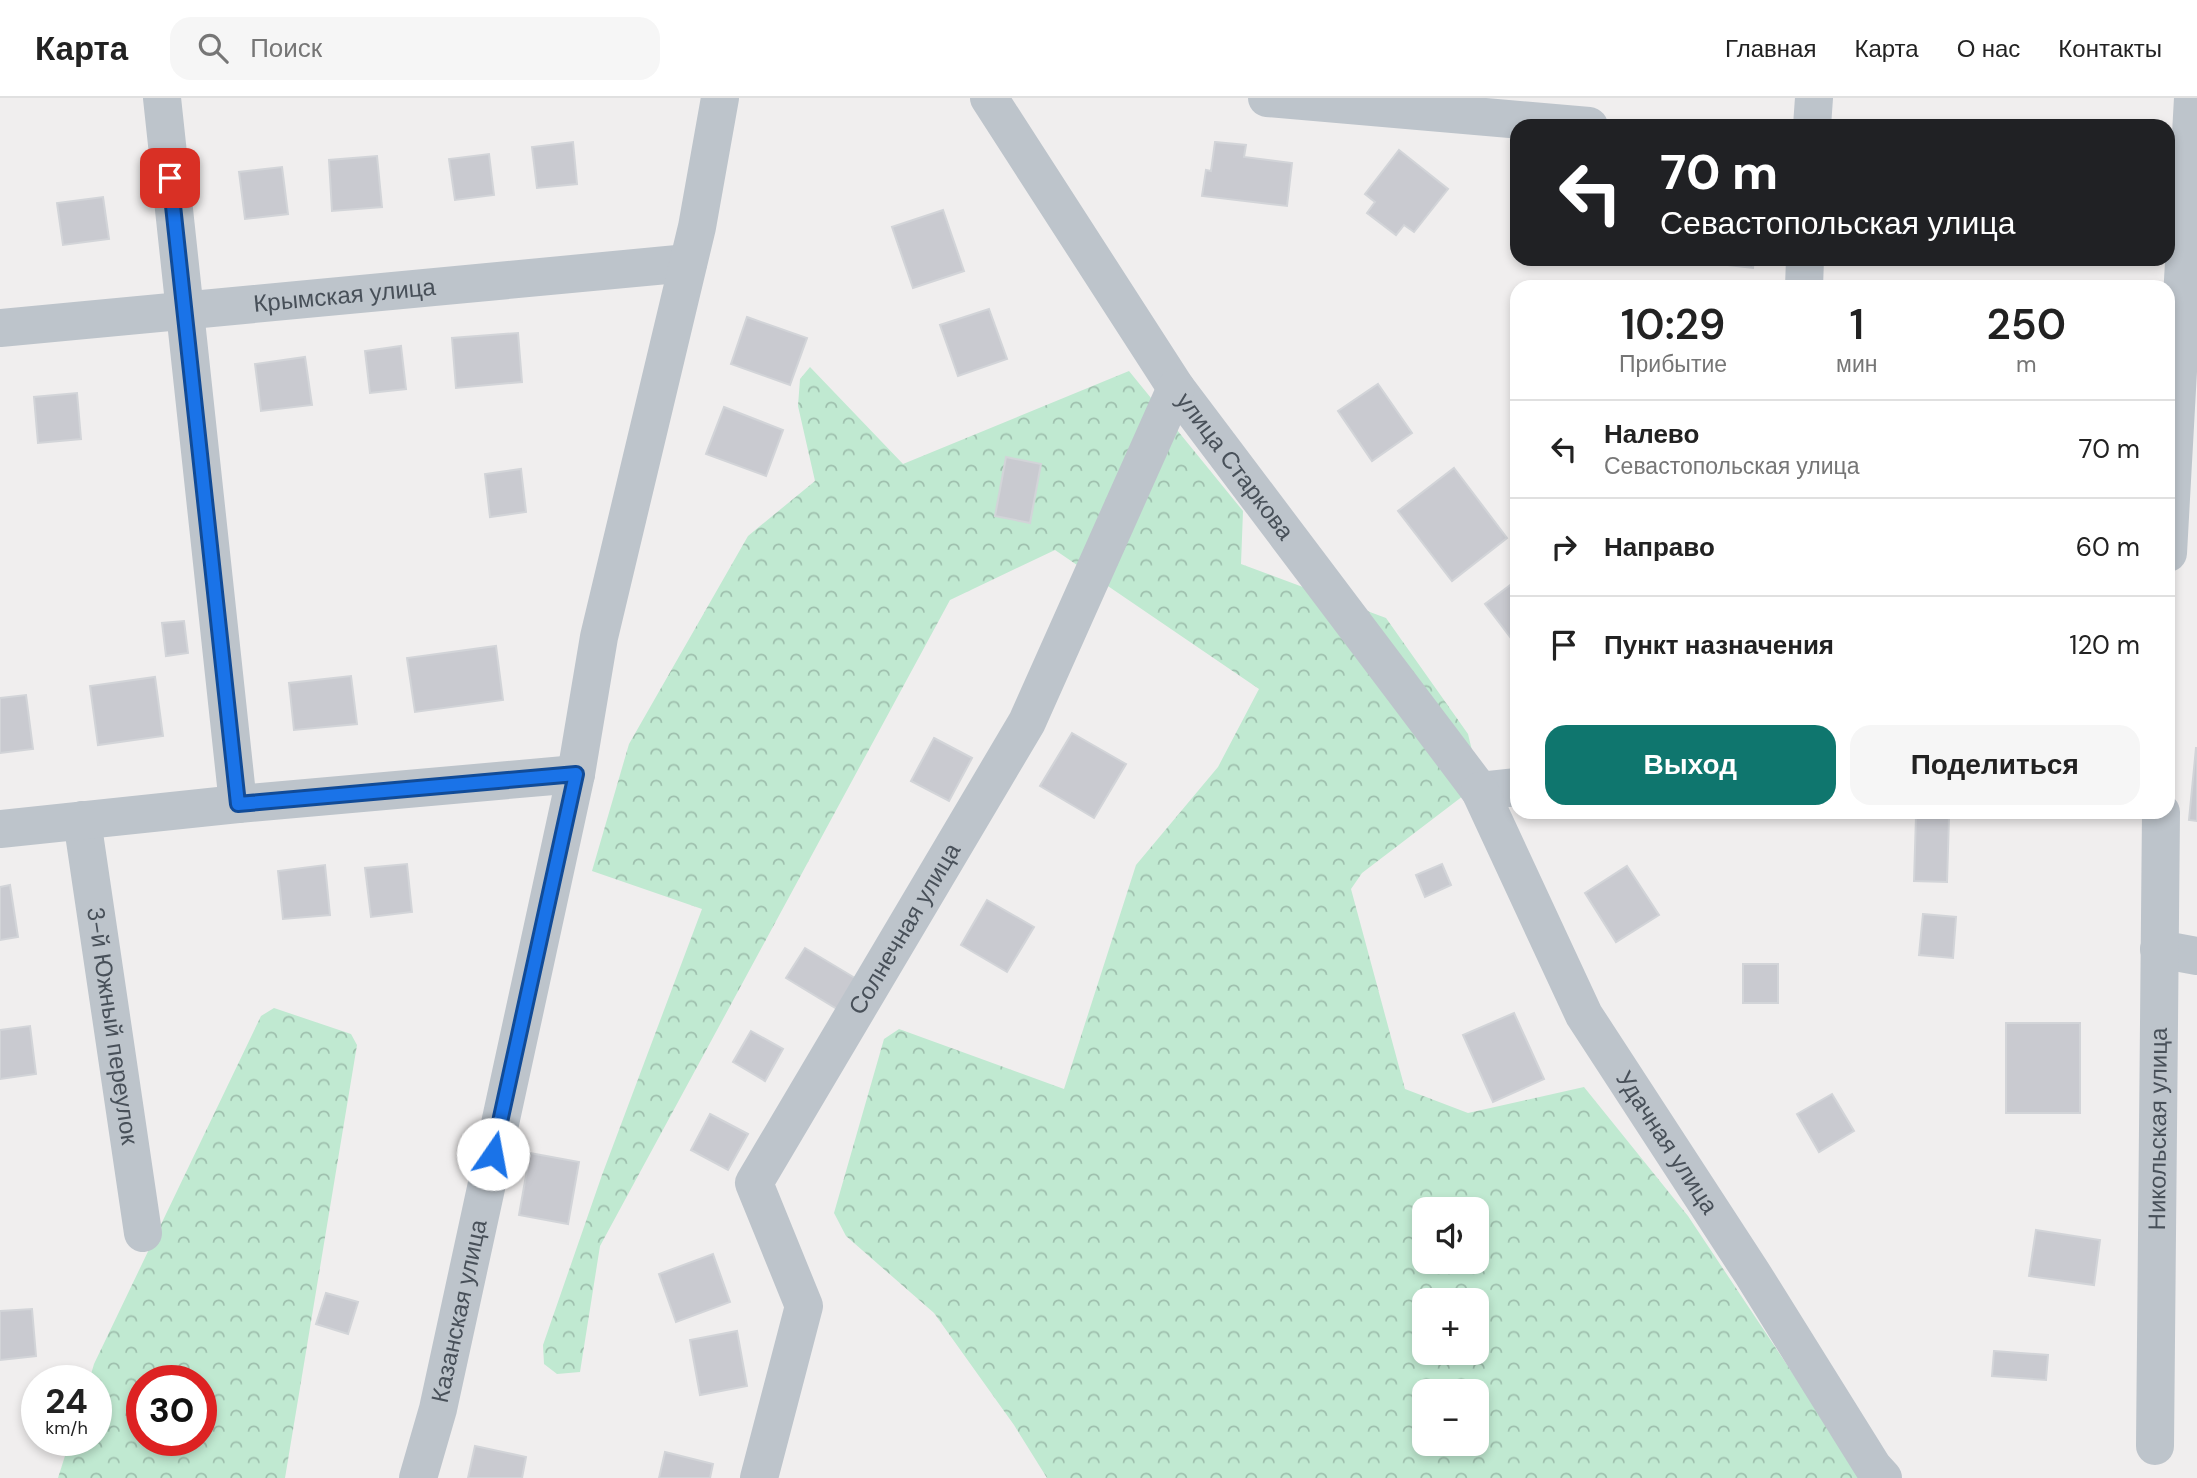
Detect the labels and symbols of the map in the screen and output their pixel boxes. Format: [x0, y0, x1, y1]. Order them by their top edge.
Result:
pin [140, 148, 200, 208]
street label: Крымская улица [252, 271, 438, 319]
street label: улица Старкова [1170, 386, 1301, 546]
street label: Солнечная улица [841, 836, 967, 1020]
street label: 3-й Южный переулок [80, 905, 146, 1147]
street label: Никольская улица [2141, 1027, 2174, 1230]
street label: Удачная улица [1609, 1065, 1726, 1220]
position arrow [456, 1117, 530, 1191]
street label: Казанская улица [424, 1216, 494, 1405]
speed limit sign: 30 [126, 1365, 217, 1456]

